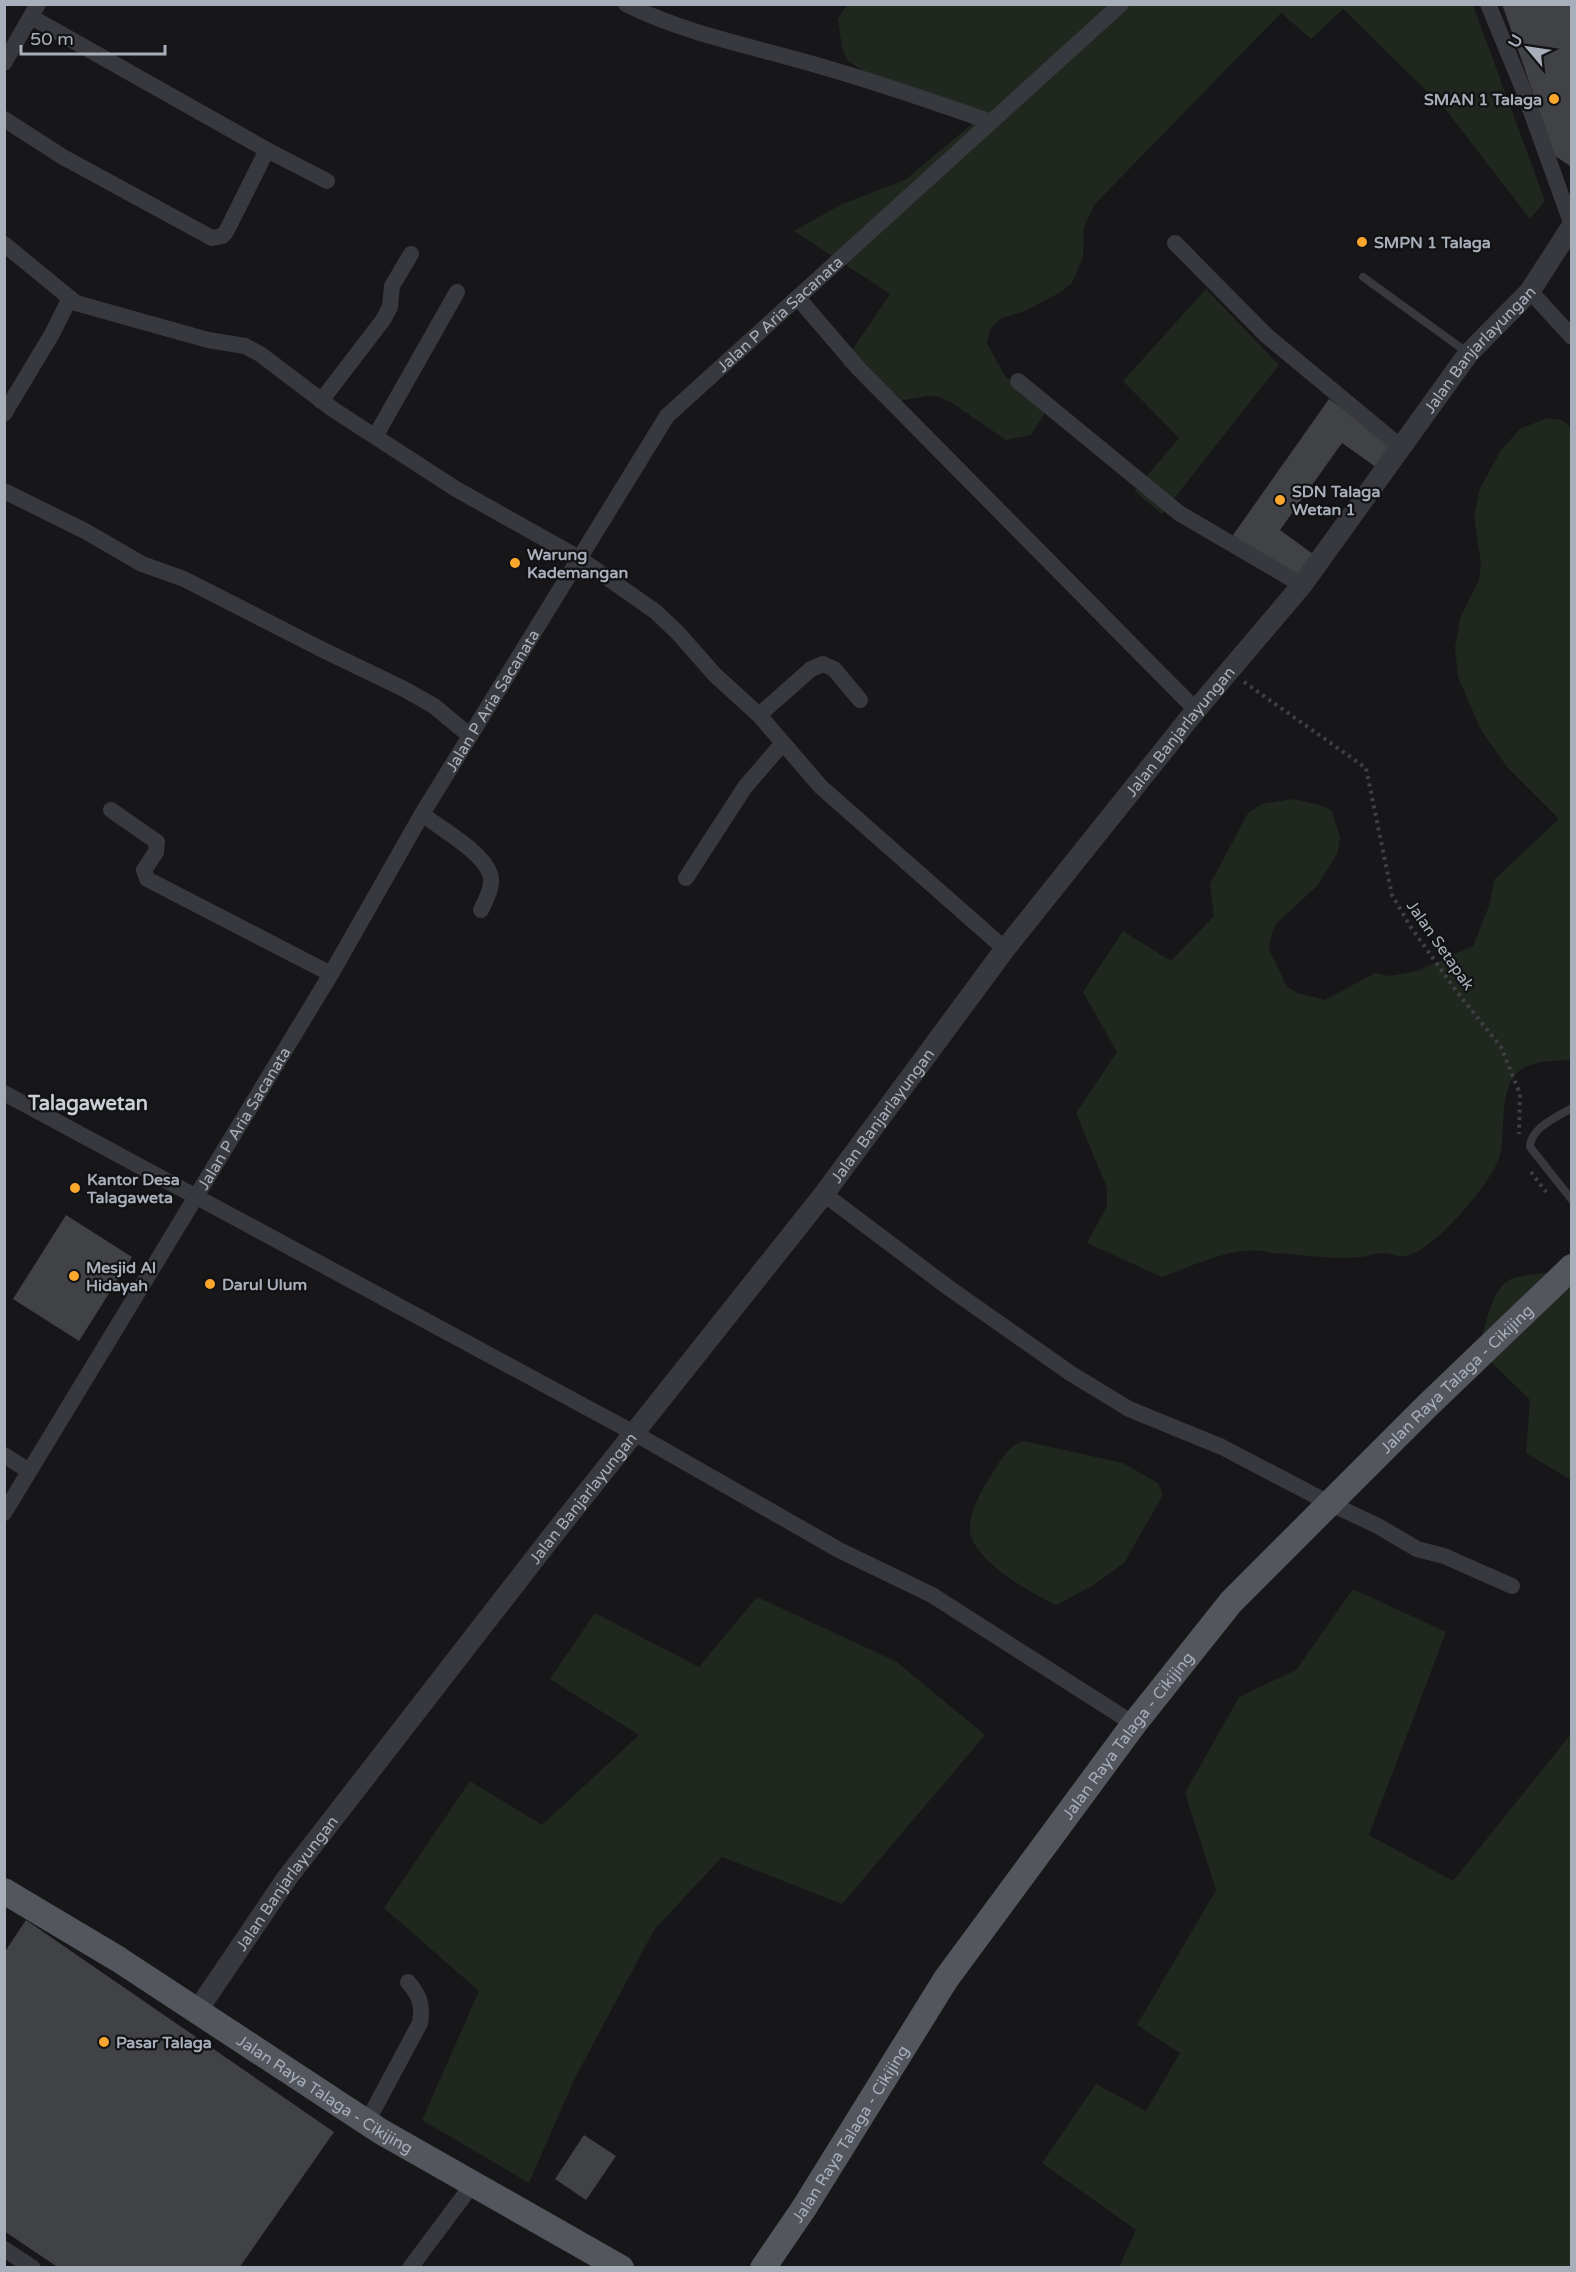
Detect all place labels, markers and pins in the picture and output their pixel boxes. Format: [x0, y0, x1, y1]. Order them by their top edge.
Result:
place label: SMAN 1 Talaga [1424, 90, 1542, 110]
marker: SMAN 1 Talaga [1547, 92, 1561, 106]
place label: SMPN 1 Talaga [1374, 233, 1491, 253]
marker: SMPN 1 Talaga [1355, 235, 1369, 249]
place label: SDN Talaga Wetan 1 [1292, 482, 1380, 520]
marker: SDN Talaga Wetan 1 [1273, 493, 1287, 507]
place label: Warung Kademangan [527, 545, 628, 583]
marker: Warung Kademangan [508, 556, 522, 570]
place label: Kantor Desa Talagaweta [86, 1170, 180, 1208]
marker: Kantor Desa Talagaweta [68, 1181, 82, 1195]
place label: Mesjid Al Hidayah [86, 1258, 156, 1296]
marker: Mesjid Al Hidayah [67, 1269, 81, 1283]
place label: Darul Ulum [222, 1275, 307, 1295]
marker: Darul Ulum [203, 1277, 217, 1291]
place label: Pasar Talaga [116, 2033, 212, 2053]
marker: Pasar Talaga [97, 2035, 111, 2049]

